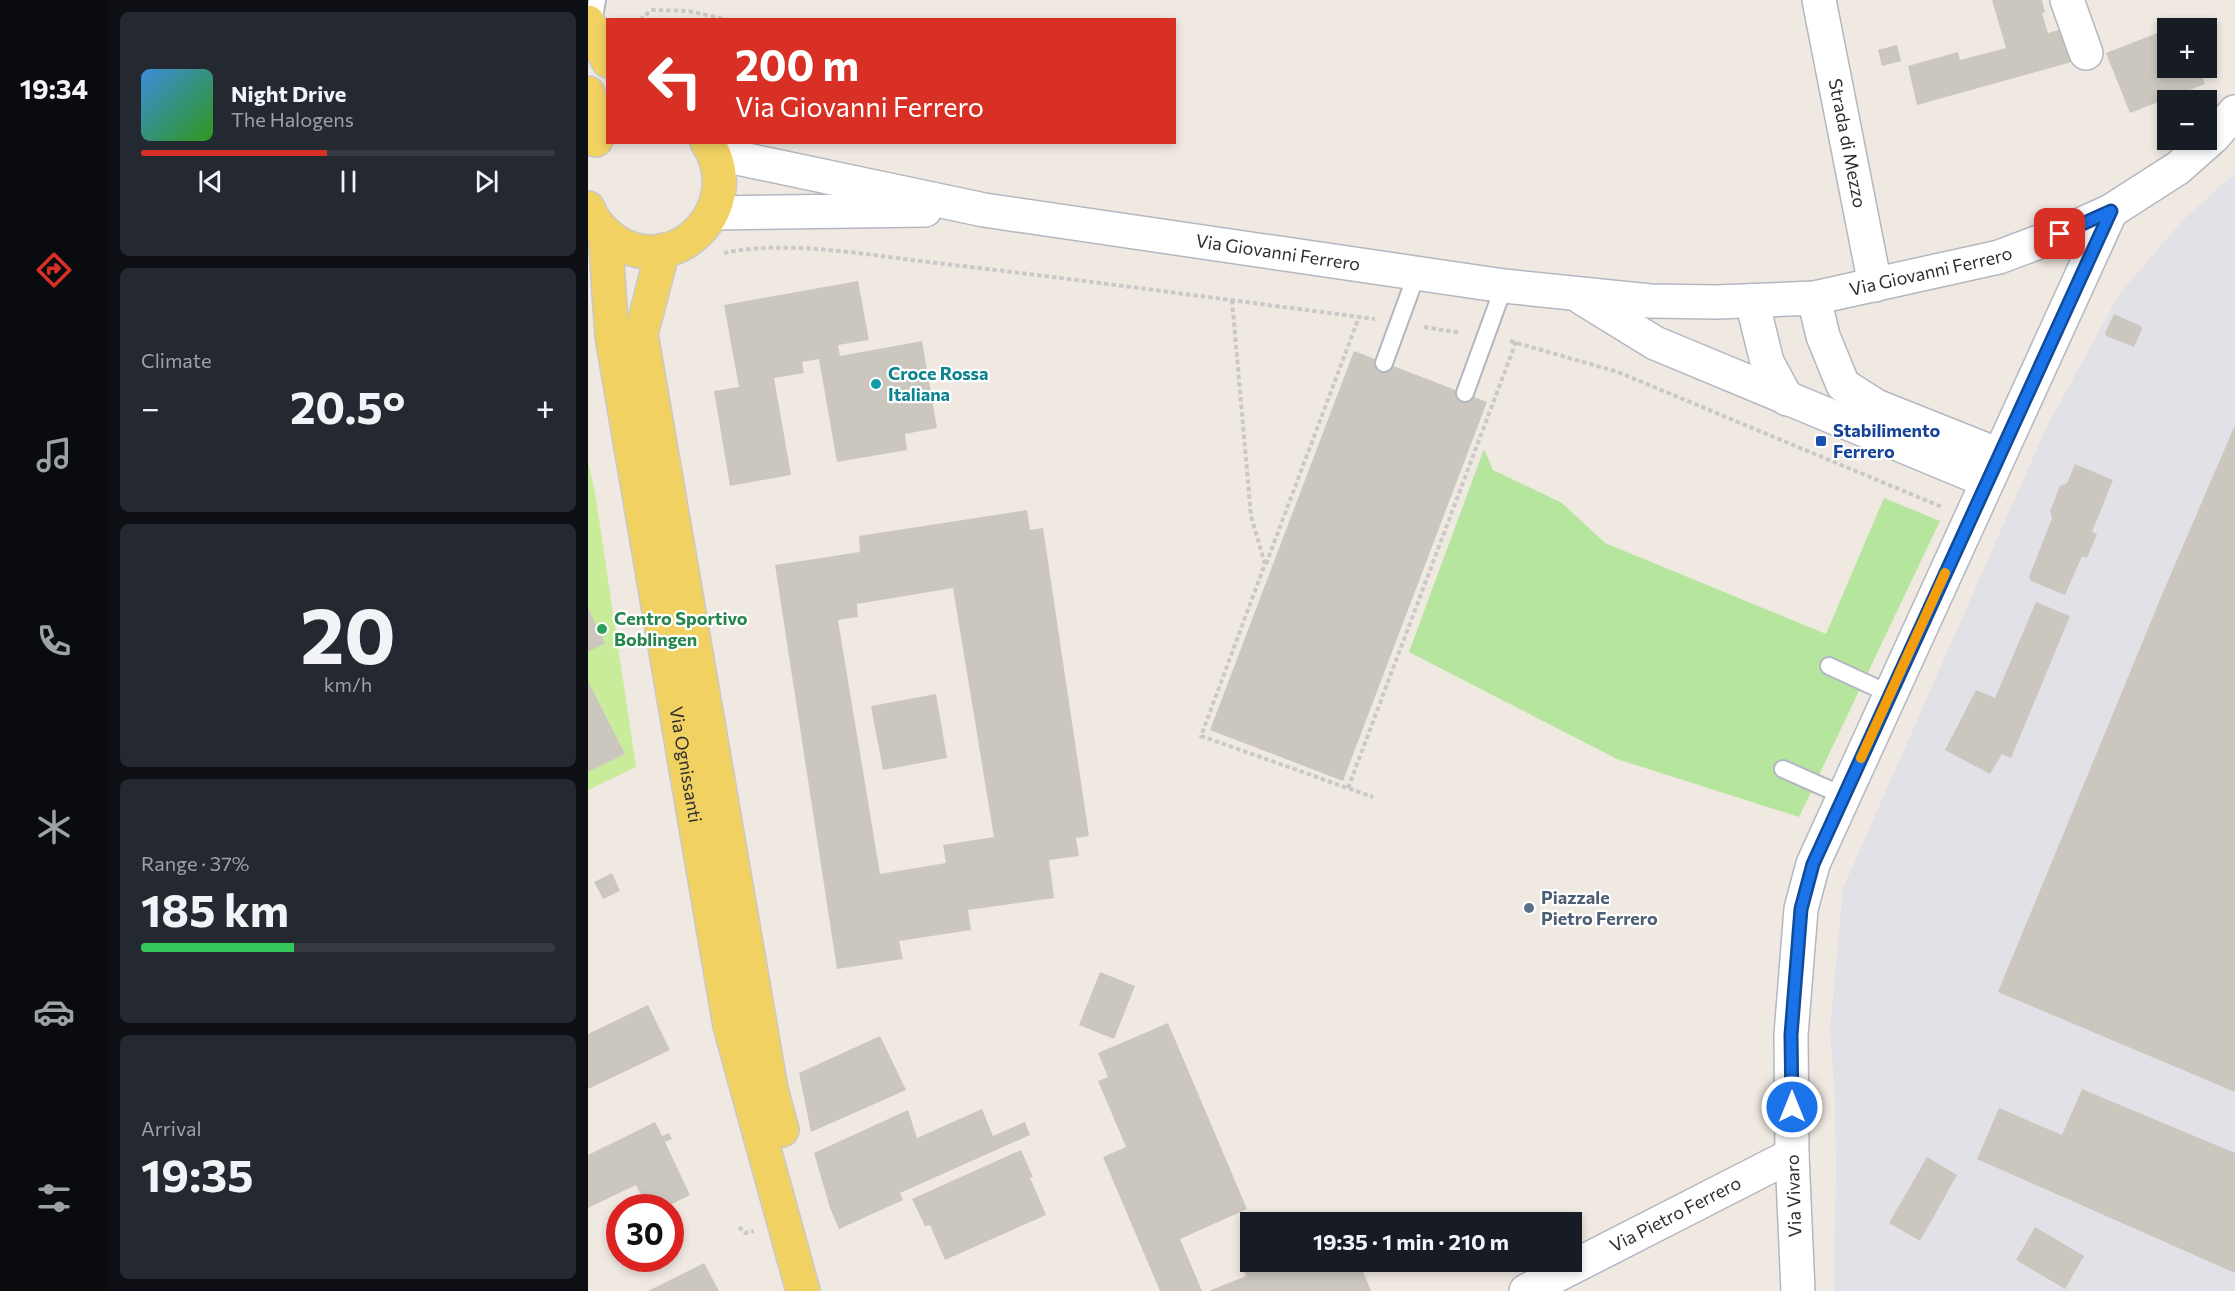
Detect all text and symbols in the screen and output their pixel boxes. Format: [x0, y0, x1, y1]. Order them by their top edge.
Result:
map controls [2157, 18, 2217, 150]
button: + [2157, 18, 2217, 78]
text: 200 m [735, 38, 859, 90]
icon: left [636, 42, 714, 120]
text: 19:34 [20, 72, 88, 105]
street label: Strada di Mezzo [1825, 77, 1872, 210]
text: Night Drive [231, 80, 346, 107]
text: Via Giovanni Ferrero [735, 90, 984, 123]
button: − [2157, 90, 2217, 150]
text: The Halogens [231, 107, 354, 131]
icon: previous [194, 165, 227, 198]
icon: pause [332, 165, 365, 198]
icon: next [470, 165, 503, 198]
pin [2034, 208, 2085, 259]
icon: arrive [2043, 217, 2076, 250]
street label: Via Giovanni Ferrero [1194, 229, 1362, 275]
street label: Via Giovanni Ferrero [1847, 241, 2015, 300]
icon: directions [33, 249, 75, 291]
text: Climate [141, 348, 211, 372]
place label: Croce Rossa Italiana [888, 362, 988, 405]
marker: Croce Rossa Italiana [869, 377, 883, 391]
text: 20.5° [290, 378, 405, 433]
text: − [141, 386, 160, 427]
text: + [536, 386, 555, 427]
place label: Stabilimento Ferrero [1833, 419, 1940, 462]
icon: music [33, 434, 75, 476]
marker: Stabilimento Ferrero [1814, 434, 1828, 448]
text: 20 [300, 585, 396, 680]
place label: Centro Sportivo Boblingen [614, 607, 748, 650]
icon: phone [33, 620, 75, 662]
marker: Centro Sportivo Boblingen [595, 622, 609, 636]
text: km/h [324, 672, 372, 696]
street label: Via Ognissanti [666, 705, 707, 824]
icon: climate [33, 806, 75, 848]
text: Range · 37% [141, 851, 249, 875]
text: 185 km [141, 881, 289, 936]
place label: Piazzale Pietro Ferrero [1541, 886, 1658, 929]
marker: Piazzale Pietro Ferrero [1522, 901, 1536, 915]
icon: car [33, 991, 75, 1033]
position arrow [1760, 1075, 1824, 1139]
text: Arrival [141, 1116, 202, 1140]
text: 19:35 [141, 1146, 253, 1201]
street label: Via Vivaro [1781, 1154, 1805, 1238]
street label: Via Pietro Ferrero [1606, 1171, 1744, 1256]
icon: filters [33, 1177, 75, 1219]
speed limit sign: 30 [606, 1194, 684, 1272]
text: 19:35 · 1 min · 210 m [1313, 1228, 1509, 1255]

